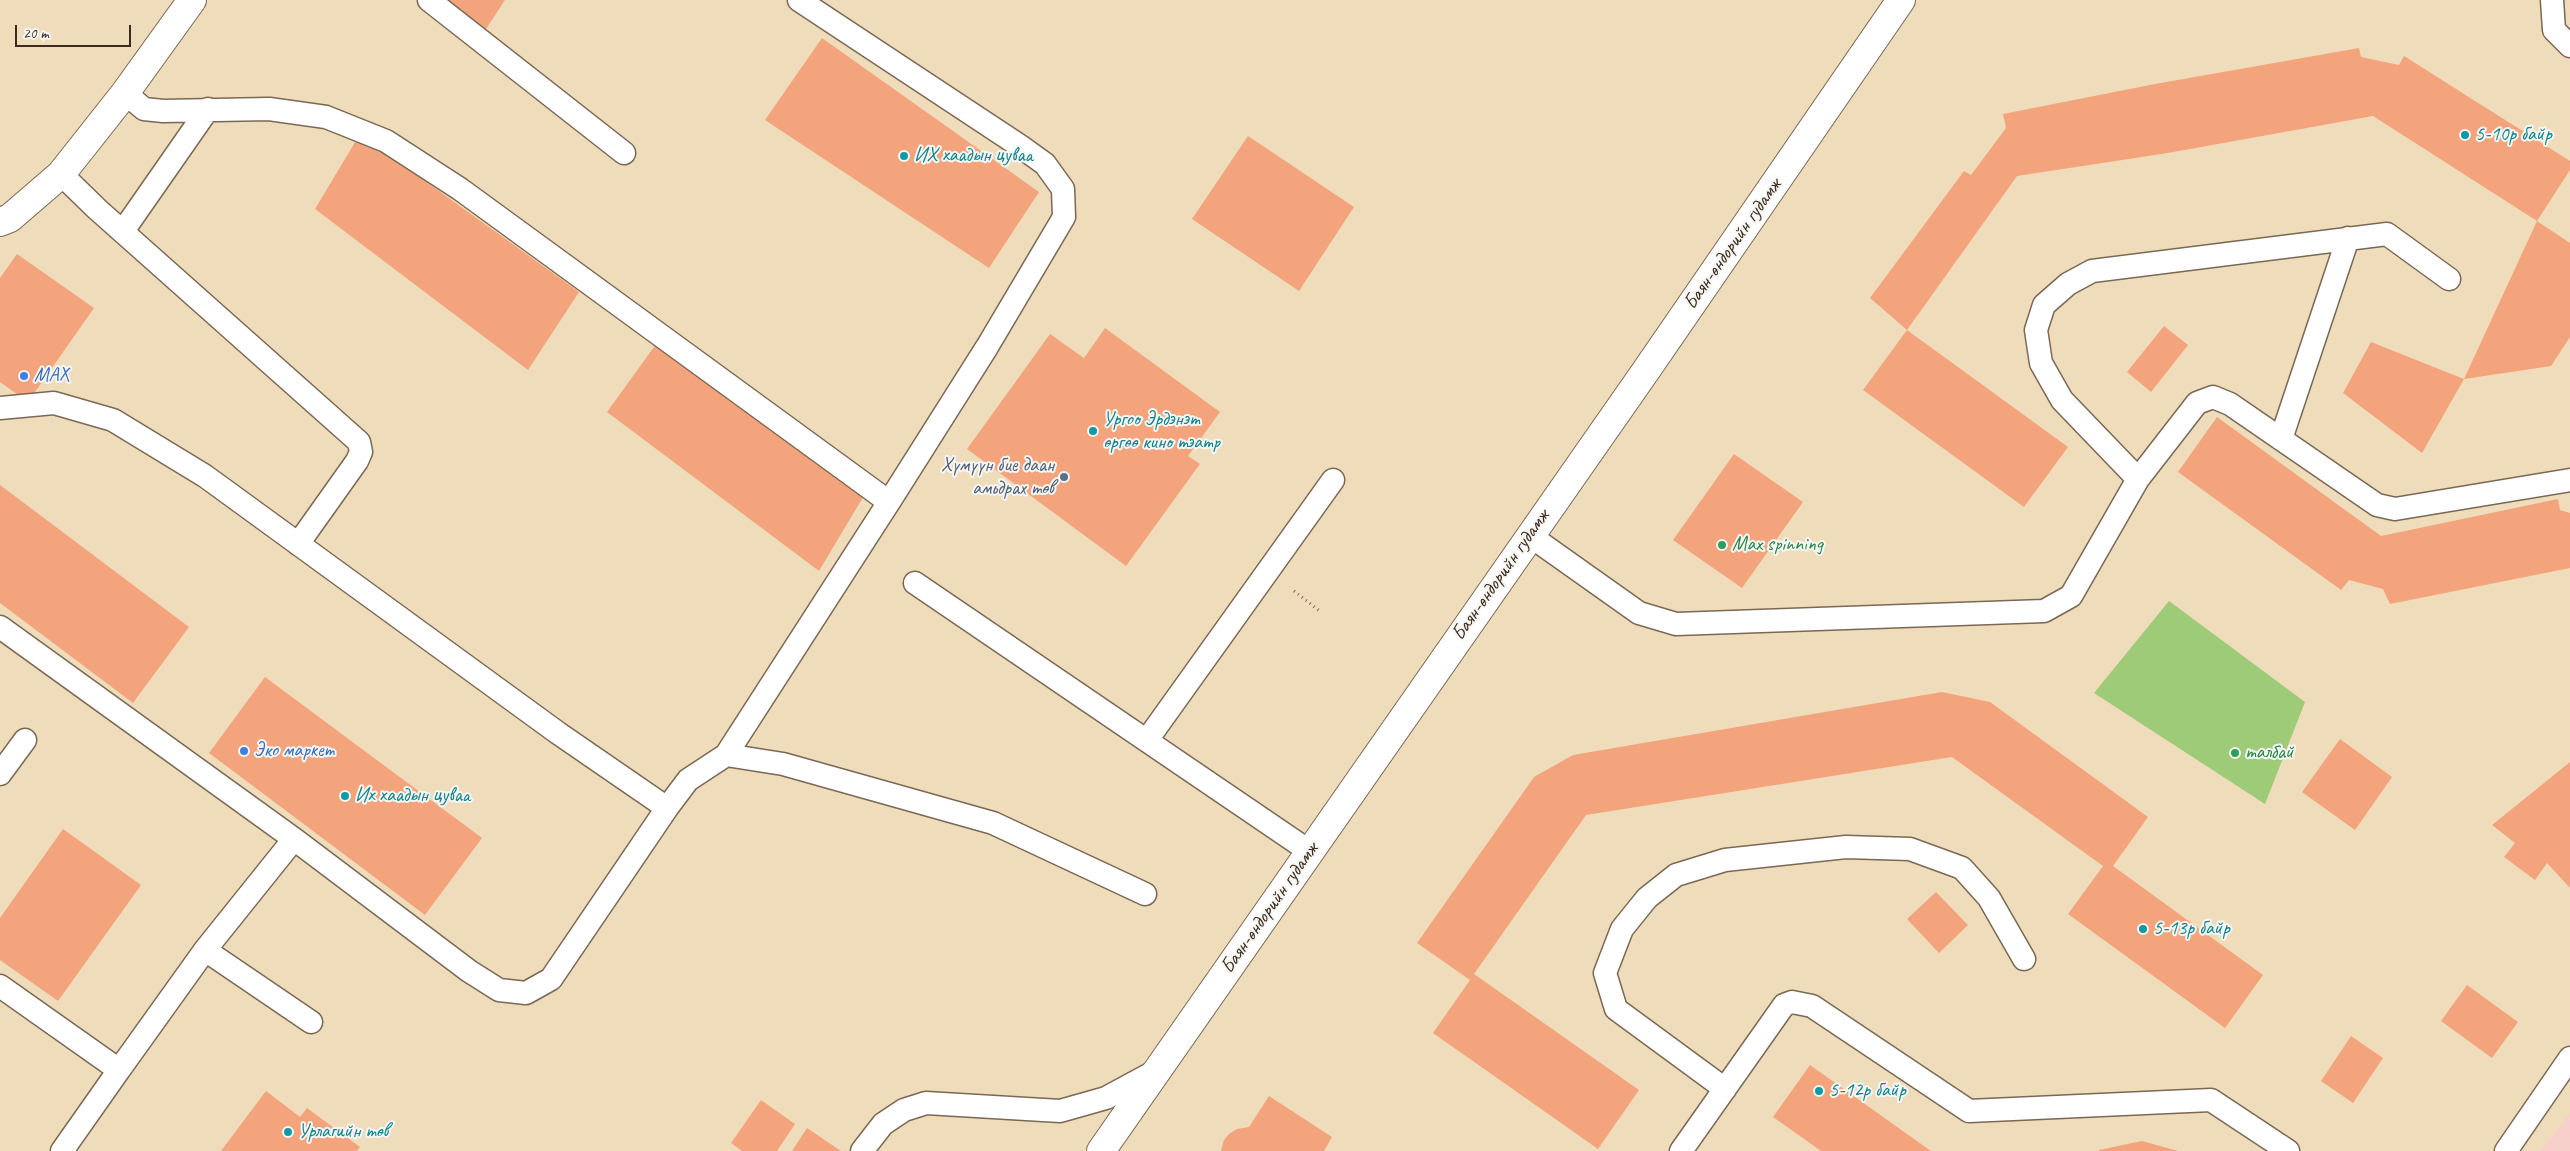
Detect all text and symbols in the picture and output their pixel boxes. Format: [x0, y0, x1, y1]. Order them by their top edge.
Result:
scale bar [18, 15, 134, 47]
text: 20 m [23, 24, 49, 43]
place label: 5-10р байр [2475, 123, 2552, 147]
marker: 5-10р байр [2459, 129, 2471, 141]
place label: ИХ хаадын цуваа [914, 144, 1033, 168]
marker: ИХ хаадын цуваа [898, 150, 910, 162]
street label: Баян-өндорийн гудамж [1679, 174, 1787, 314]
place label: МАХ [34, 364, 69, 388]
marker: МАХ [18, 370, 30, 382]
place label: Ургоо Эрдэнэт өргөө кино тэатр [1103, 408, 1220, 455]
marker: Ургоо Эрдэнэт өргөө кино тэатр [1087, 425, 1099, 437]
place label: Хүмүүн бие даан амьдрах төв [941, 454, 1054, 501]
marker: Хүмүүн бие даан амьдрах төв [1058, 471, 1070, 483]
street label: Баян-өндорийн гудамж [1447, 505, 1555, 645]
place label: Max spinning [1732, 533, 1823, 557]
marker: Max spinning [1716, 539, 1728, 551]
place label: Эко маркет [254, 739, 334, 763]
place label: талбай [2245, 741, 2293, 765]
marker: Эко маркет [238, 745, 250, 757]
marker: талбай [2229, 747, 2241, 759]
place label: Их хаадын цуваа [355, 784, 470, 808]
marker: Их хаадын цуваа [339, 790, 351, 802]
street label: Баян-өндорийн гудамж [1216, 838, 1324, 978]
place label: 5-13р байр [2153, 917, 2230, 941]
marker: 5-13р байр [2137, 923, 2149, 935]
place label: 5-12р байр [1829, 1079, 1906, 1103]
marker: 5-12р байр [1813, 1085, 1825, 1097]
place label: Урлагийн төв [298, 1120, 388, 1144]
marker: Урлагийн төв [282, 1126, 294, 1138]

